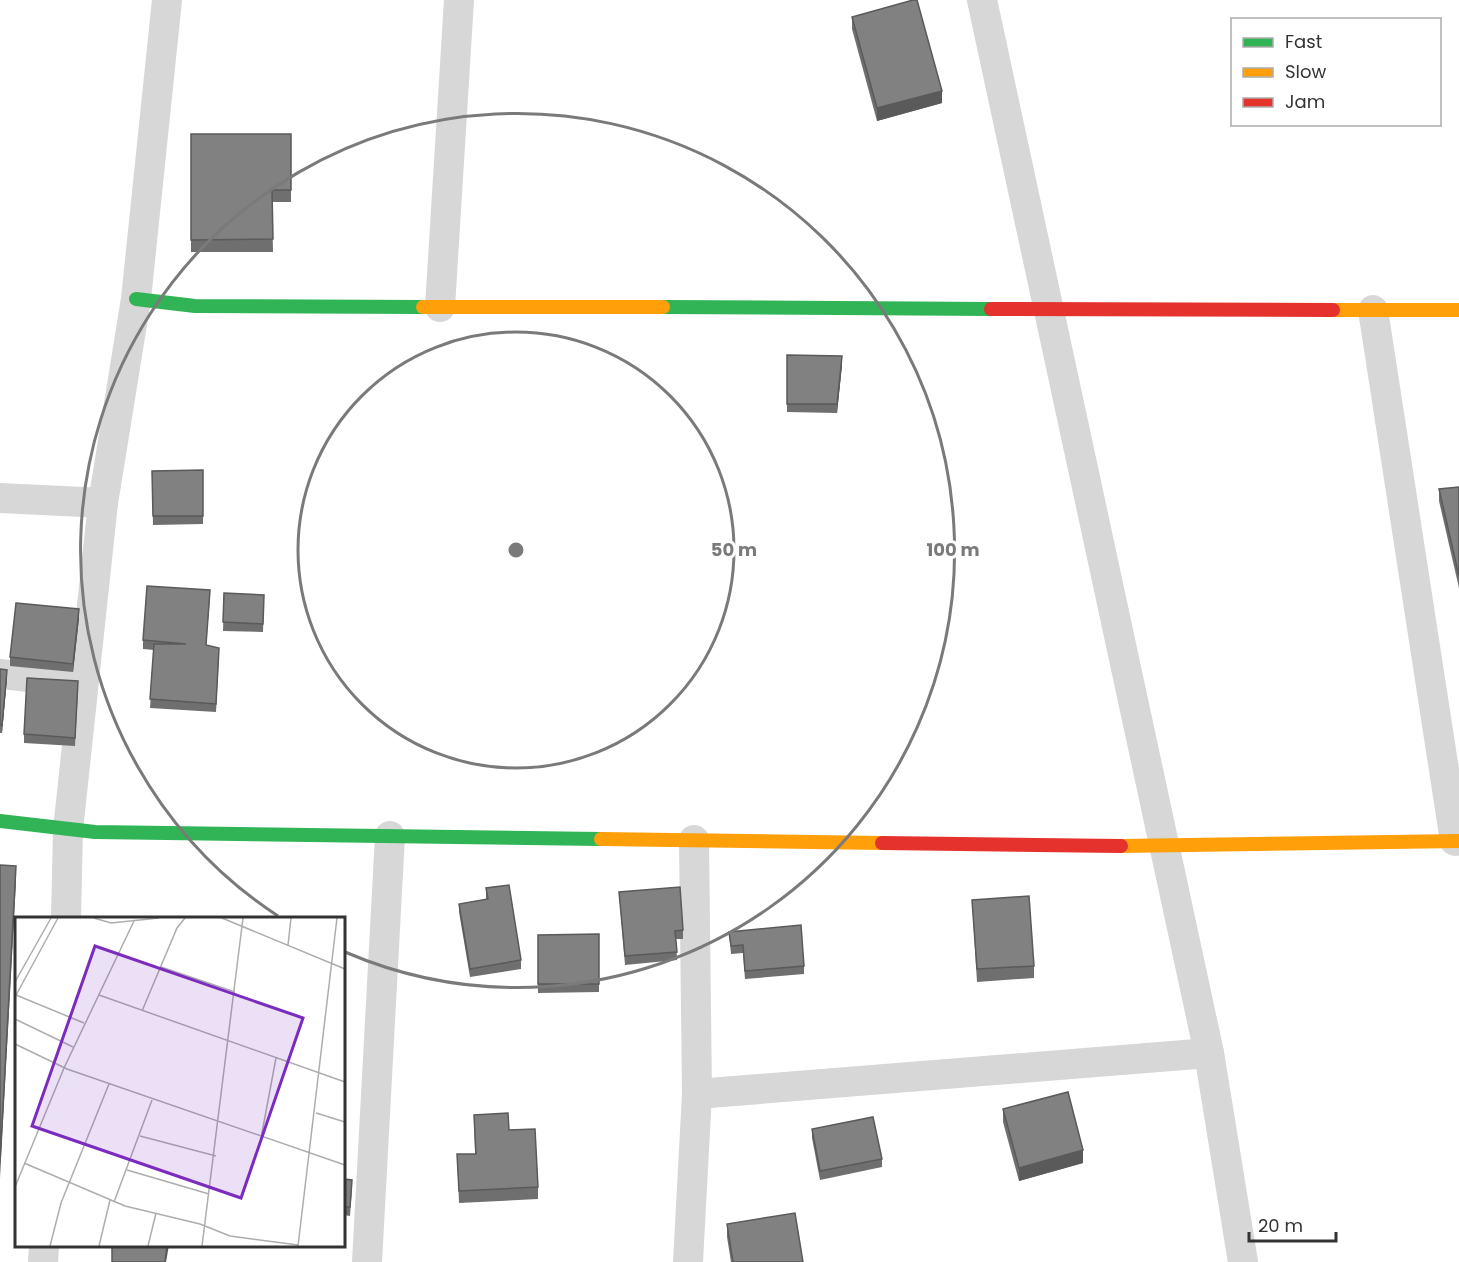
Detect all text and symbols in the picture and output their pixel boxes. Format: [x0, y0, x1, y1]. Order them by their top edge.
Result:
legend [1231, 18, 1441, 126]
text: Fast [1285, 29, 1322, 54]
text: Slow [1285, 59, 1327, 84]
text: Jam [1285, 89, 1325, 114]
text: 50 m [711, 537, 757, 562]
text: 100 m [926, 537, 980, 562]
centre of rings [506, 540, 526, 560]
inset map [15, 917, 345, 1247]
scale bar [1249, 1205, 1336, 1243]
text: 20 m [1258, 1213, 1303, 1238]

